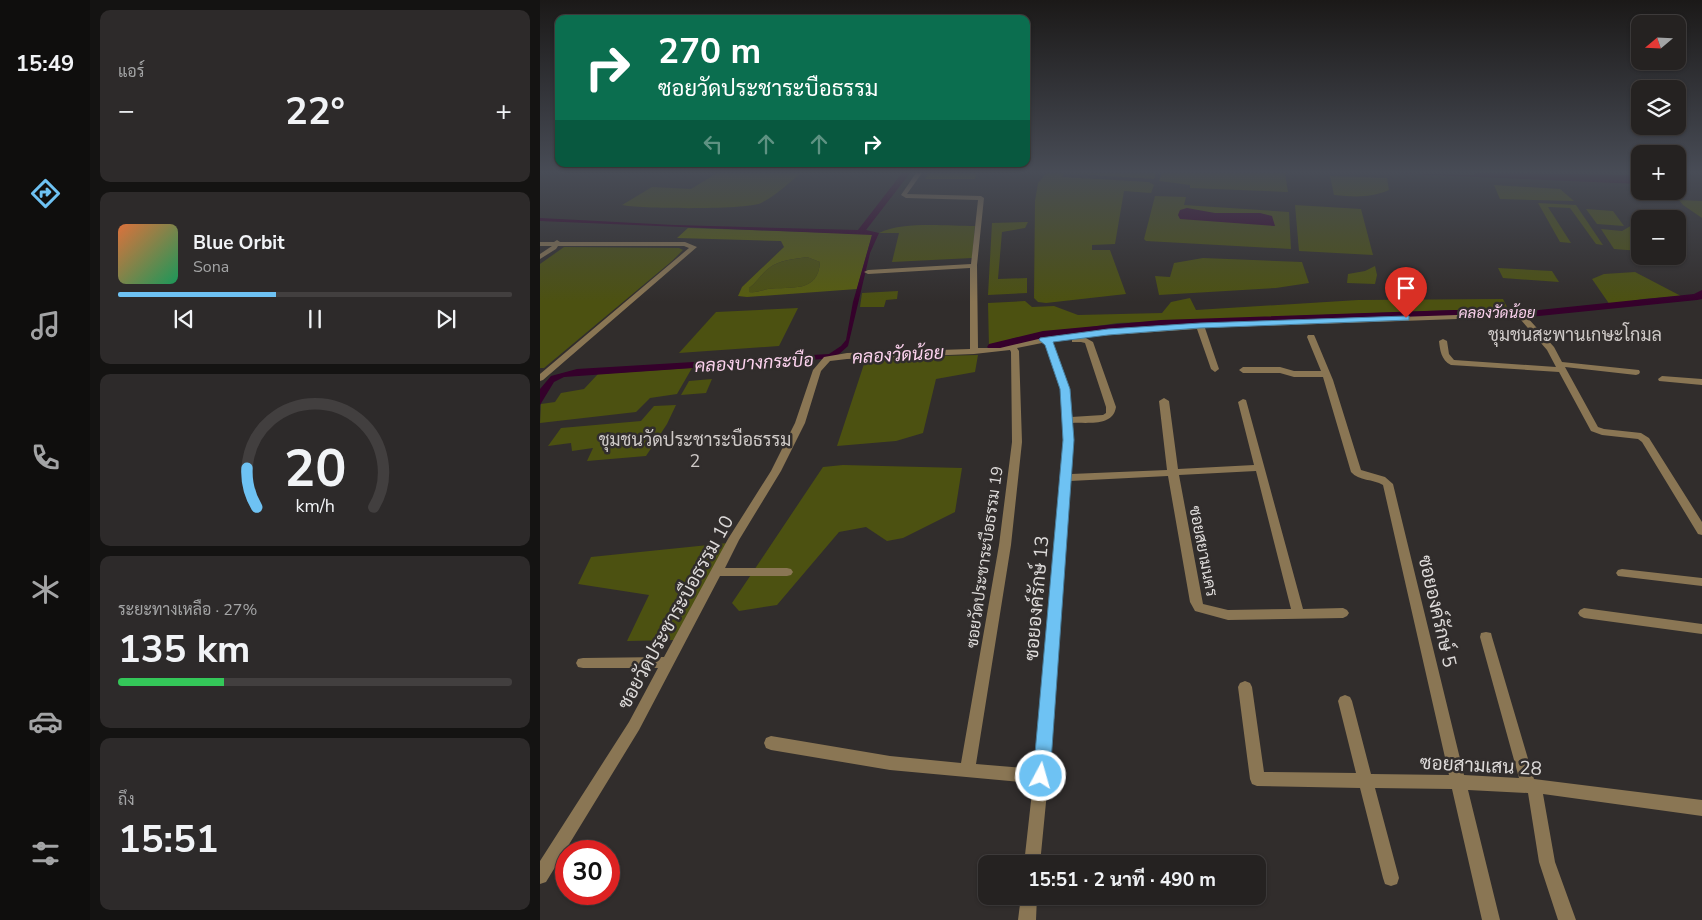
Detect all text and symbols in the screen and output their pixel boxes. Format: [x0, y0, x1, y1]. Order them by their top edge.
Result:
north arrow [1631, 15, 1686, 70]
map controls [1631, 15, 1686, 265]
text: 270 m [658, 28, 761, 75]
icon: right [575, 35, 640, 100]
text: 15:49 [16, 49, 74, 79]
text: แอร์ [118, 61, 144, 83]
text: ซอยวัดประชาระบือธรรม [658, 74, 878, 104]
button: layers [1631, 80, 1686, 135]
text: 22° [285, 86, 345, 137]
text: − [118, 92, 135, 130]
text: + [495, 92, 512, 130]
icon: left [699, 130, 727, 158]
icon: ahead [752, 130, 780, 158]
icon: ahead [805, 130, 833, 158]
icon: right [858, 130, 886, 158]
button: + [1631, 145, 1686, 200]
icon: directions [28, 176, 63, 211]
button: − [1631, 210, 1686, 265]
text: Blue Orbit [193, 230, 284, 256]
text: Sona [193, 256, 229, 278]
pin [1385, 267, 1427, 318]
icon: arrive [1392, 274, 1420, 302]
water label: คลองวัดน้อย [1459, 303, 1536, 323]
icon: previous [170, 305, 198, 333]
icon: pause [301, 305, 329, 333]
icon: next [432, 305, 460, 333]
icon: music [28, 308, 63, 343]
district label: ชุมชนสะพานเกษะโกมล [1488, 322, 1662, 347]
water label: คลองวัดน้อย [851, 341, 945, 369]
water label: คลองบางกระบือ [694, 347, 814, 378]
district label: ชุมชนวัดประชาระบือธรรม 2 [599, 428, 791, 473]
text: 20 [284, 433, 346, 504]
icon: phone [28, 440, 63, 475]
street label: ซอยวัดประชาระบือธรรม 19 [961, 465, 1009, 650]
text: km/h [295, 494, 335, 518]
street label: ซอยสยามนคร [1183, 504, 1223, 599]
street label: ซอยวัดประชาระบือธรรม 10 [612, 511, 740, 714]
street label: ซอยองค์รักษ์ 13 [1019, 534, 1055, 662]
street label: ซอยองค์รักษ์ 5 [1412, 553, 1463, 670]
icon: climate [28, 572, 63, 607]
text: ระยะทางเหลือ · 27% [118, 599, 257, 621]
text: 135 km [118, 624, 250, 675]
icon: car [28, 704, 63, 739]
position arrow [1014, 749, 1066, 801]
street label: ซอยสามเสน 28 [1419, 750, 1543, 782]
text: ถึง [118, 789, 135, 811]
text: 15:51 [118, 814, 219, 865]
icon: filters [28, 836, 63, 871]
speed limit sign: 30 [555, 840, 620, 905]
text: 15:51 · 2 นาที · 490 m [1028, 867, 1216, 893]

